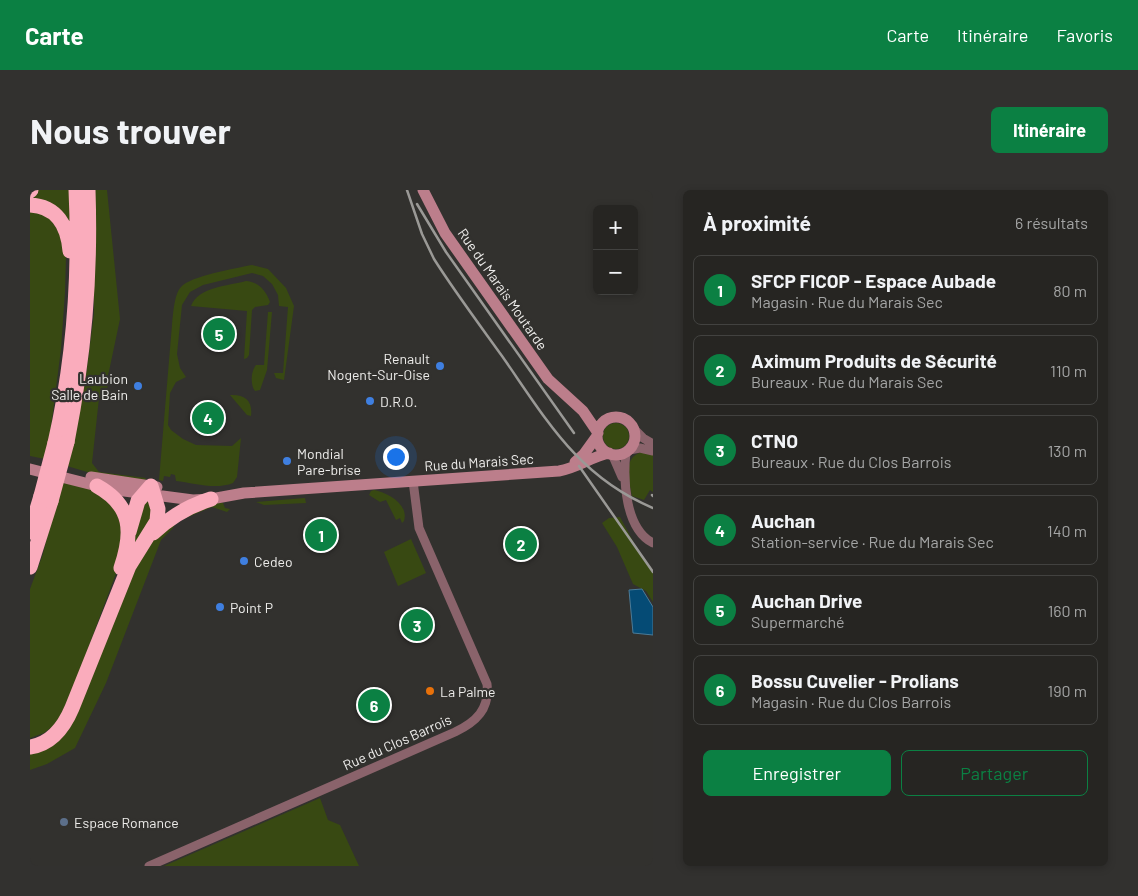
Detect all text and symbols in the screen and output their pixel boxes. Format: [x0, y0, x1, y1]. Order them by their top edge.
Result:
text: Carte [25, 21, 84, 50]
text: Carte [886, 24, 929, 46]
text: Itinéraire [957, 24, 1028, 46]
text: Favoris [1056, 24, 1113, 46]
button: Itinéraire [991, 107, 1108, 153]
text: Nous trouver [30, 109, 231, 151]
map controls [593, 205, 638, 295]
button: + [593, 205, 638, 250]
text: À proximité [703, 210, 811, 235]
text: 6 résultats [1015, 213, 1088, 232]
street label: Rue du Marais Moutarde [455, 225, 551, 353]
button: − [593, 250, 638, 295]
text: SFCP FICOP - Espace Aubade [751, 269, 996, 292]
text: 1 [717, 281, 723, 300]
text: 80 m [1053, 281, 1087, 300]
text: Magasin · Rue du Marais Sec [751, 292, 943, 311]
pin: 5 [203, 315, 235, 353]
text: Aximum Produits de Sécurité [751, 349, 997, 372]
place label: Renault Nogent-Sur-Oise [327, 350, 430, 383]
marker: Renault Nogent-Sur-Oise [434, 360, 446, 372]
text: 2 [716, 361, 724, 380]
text: 110 m [1050, 361, 1087, 380]
place label: Laubion Salle de Bain [51, 370, 128, 403]
text: Bureaux · Rue du Marais Sec [751, 372, 943, 391]
marker: Laubion Salle de Bain [132, 380, 144, 392]
place label: D.R.O. [380, 393, 417, 410]
marker: D.R.O. [364, 395, 376, 407]
pin: 4 [192, 399, 224, 437]
text: CTNO [751, 429, 798, 452]
text: 3 [716, 441, 724, 460]
text: 130 m [1048, 441, 1087, 460]
your location [383, 444, 409, 470]
place label: Mondial Pare-brise [297, 445, 361, 478]
street label: Rue du Marais Sec [424, 450, 534, 474]
text: Bureaux · Rue du Clos Barrois [751, 452, 952, 471]
marker: Mondial Pare-brise [281, 455, 293, 467]
text: Auchan [751, 509, 815, 532]
pin: 1 [305, 516, 337, 554]
text: 4 [715, 521, 725, 540]
text: 140 m [1047, 521, 1087, 540]
pin: 2 [505, 525, 537, 563]
text: Station-service · Rue du Marais Sec [751, 532, 994, 551]
place label: Cedeo [254, 553, 293, 570]
marker: Cedeo [238, 555, 250, 567]
text: Auchan Drive [751, 589, 862, 612]
place label: Point P [230, 599, 273, 616]
marker: Point P [214, 601, 226, 613]
text: 5 [716, 601, 724, 620]
text: 160 m [1048, 601, 1087, 620]
pin: 3 [401, 606, 433, 644]
text: Supermarché [751, 612, 845, 631]
text: Bossu Cuvelier - Prolians [751, 669, 959, 692]
text: 6 [716, 681, 724, 700]
text: 190 m [1048, 681, 1087, 700]
place label: La Palme [440, 683, 495, 700]
marker: La Palme [424, 685, 436, 697]
pin: 6 [358, 686, 390, 724]
text: Magasin · Rue du Clos Barrois [751, 692, 951, 711]
street label: Rue du Clos Barrois [340, 710, 454, 774]
button: Enregistrer [703, 750, 891, 796]
button: Partager [901, 750, 1088, 796]
place label: Espace Romance [74, 814, 179, 831]
marker: Espace Romance [58, 816, 70, 828]

